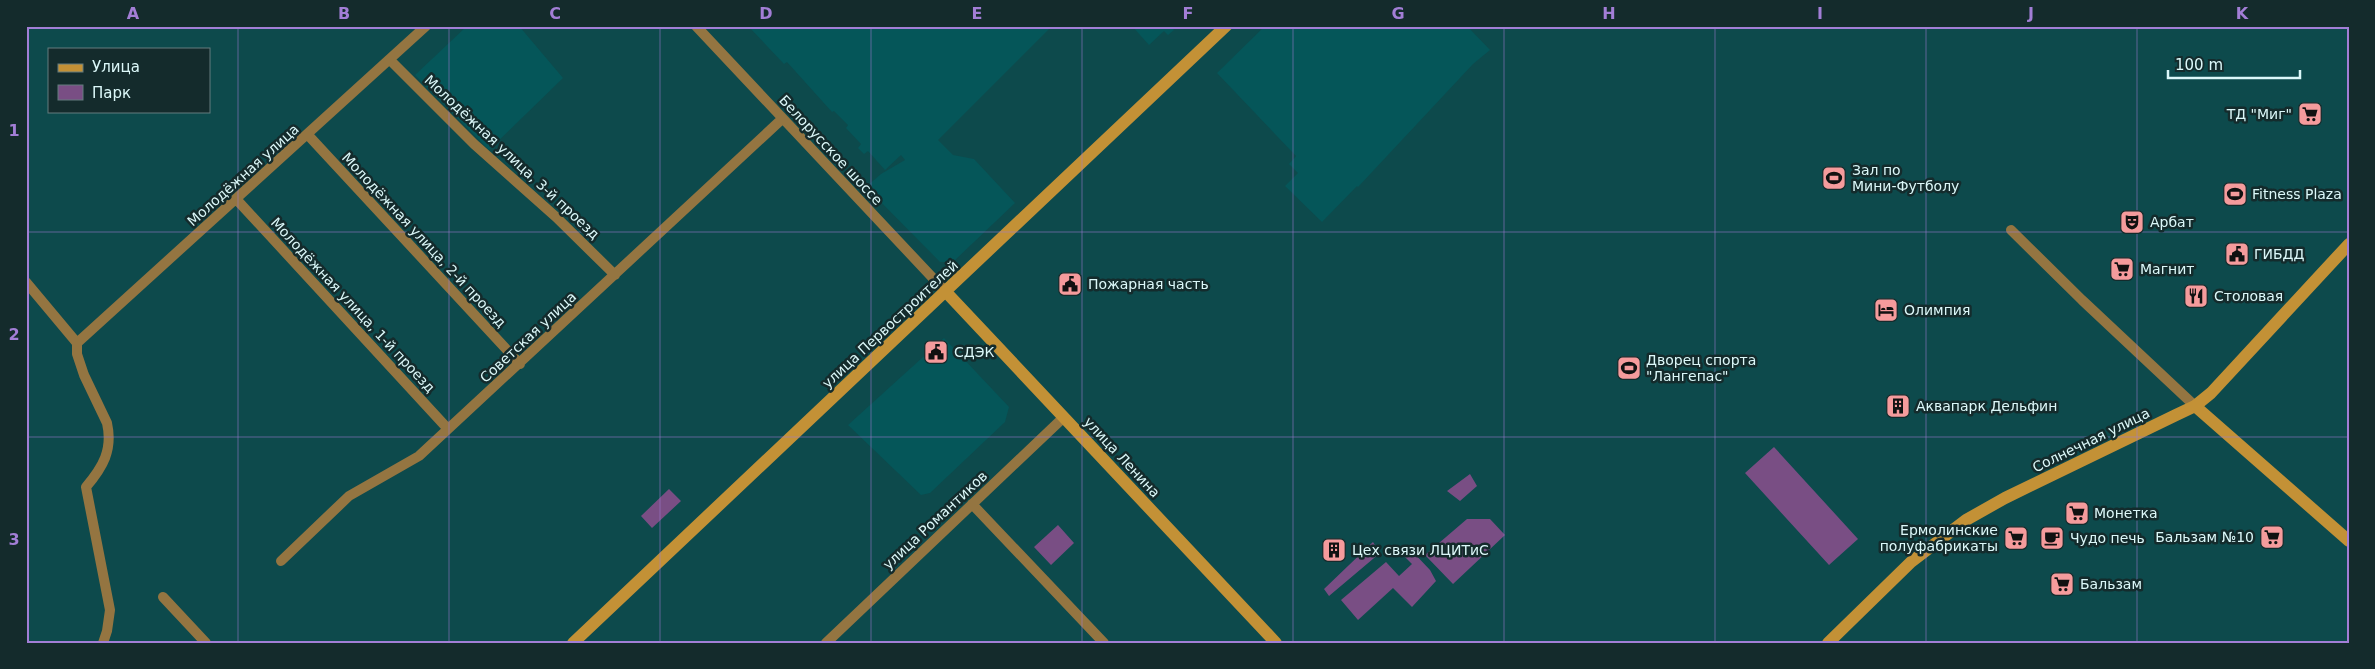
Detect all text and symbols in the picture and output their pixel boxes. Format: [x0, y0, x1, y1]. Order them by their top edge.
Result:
text: A [127, 4, 140, 23]
text: B [338, 4, 350, 23]
text: C [549, 4, 561, 23]
text: D [759, 4, 773, 23]
text: E [972, 4, 982, 23]
text: F [1183, 4, 1193, 23]
text: G [1391, 4, 1405, 23]
text: H [1602, 4, 1616, 23]
text: I [1817, 4, 1823, 23]
text: J [2027, 4, 2034, 23]
text: K [2236, 4, 2249, 23]
legend [48, 48, 210, 112]
scale bar [2168, 48, 2300, 80]
text: 100 m [2175, 56, 2223, 74]
text: Улица [92, 58, 140, 76]
street label: Молодёжная улица, 3-й проезд [421, 72, 603, 242]
text: Парк [92, 84, 131, 102]
street label: Белорусское шоссе [776, 92, 886, 208]
supermarket icon: ТД "Миг" [2297, 101, 2323, 127]
place label: ТД "Миг" [2226, 106, 2292, 122]
text: 1 [8, 121, 20, 140]
street label: Молодёжная улица [184, 121, 302, 229]
street label: Молодёжная улица, 2-й проезд [339, 149, 509, 331]
place label: Зал по Мини-Футболу [1852, 162, 1959, 194]
sports icon: Зал по Мини-Футболу [1821, 165, 1847, 191]
sports icon: Fitness Plaza [2222, 181, 2248, 207]
place label: Fitness Plaza [2252, 186, 2342, 202]
theatre icon: Арбат [2119, 209, 2145, 235]
street label: Молодёжная улица, 1-й проезд [268, 214, 438, 396]
place label: Арбат [2150, 214, 2194, 230]
public building icon: ГИБДД [2224, 241, 2250, 267]
place label: ГИБДД [2254, 246, 2305, 262]
supermarket icon: Магнит [2109, 256, 2135, 282]
street label: улица Первостроителей [819, 257, 961, 391]
place label: Магнит [2140, 261, 2194, 277]
public building icon: Пожарная часть [1057, 271, 1083, 297]
place label: Пожарная часть [1088, 276, 1209, 292]
restaurant icon: Столовая [2183, 283, 2209, 309]
street label: Советская улица [477, 288, 579, 386]
place label: Столовая [2214, 288, 2283, 304]
hotel icon: Олимпия [1873, 297, 1899, 323]
place label: Олимпия [1904, 302, 1970, 318]
text: 2 [8, 325, 20, 344]
public building icon: СДЭК [923, 339, 949, 365]
place label: СДЭК [954, 344, 994, 360]
place label: Дворец спорта "Лангепас" [1646, 352, 1756, 384]
sports icon: Дворец спорта "Лангепас" [1616, 355, 1642, 381]
building icon: Аквапарк Дельфин [1885, 393, 1911, 419]
place label: Аквапарк Дельфин [1916, 398, 2057, 414]
street label: Солнечная улица [2030, 405, 2152, 475]
street label: улица Ленина [1081, 414, 1163, 500]
street label: улица Романтиков [880, 468, 990, 572]
supermarket icon: Монетка [2064, 500, 2090, 526]
place label: Монетка [2094, 505, 2158, 521]
place label: Ермолинские полуфабрикаты [1880, 522, 1998, 554]
supermarket icon: Бальзам №10 [2259, 524, 2285, 550]
supermarket icon: Ермолинские полуфабрикаты [2003, 525, 2029, 551]
cafe icon: Чудо печь [2039, 525, 2065, 551]
place label: Бальзам №10 [2155, 529, 2254, 545]
text: 3 [8, 530, 20, 549]
place label: Чудо печь [2070, 530, 2145, 546]
building icon: Цех связи ЛЦИТиС [1321, 537, 1347, 563]
place label: Цех связи ЛЦИТиС [1352, 542, 1489, 558]
supermarket icon: Бальзам [2049, 571, 2075, 597]
place label: Бальзам [2080, 576, 2142, 592]

